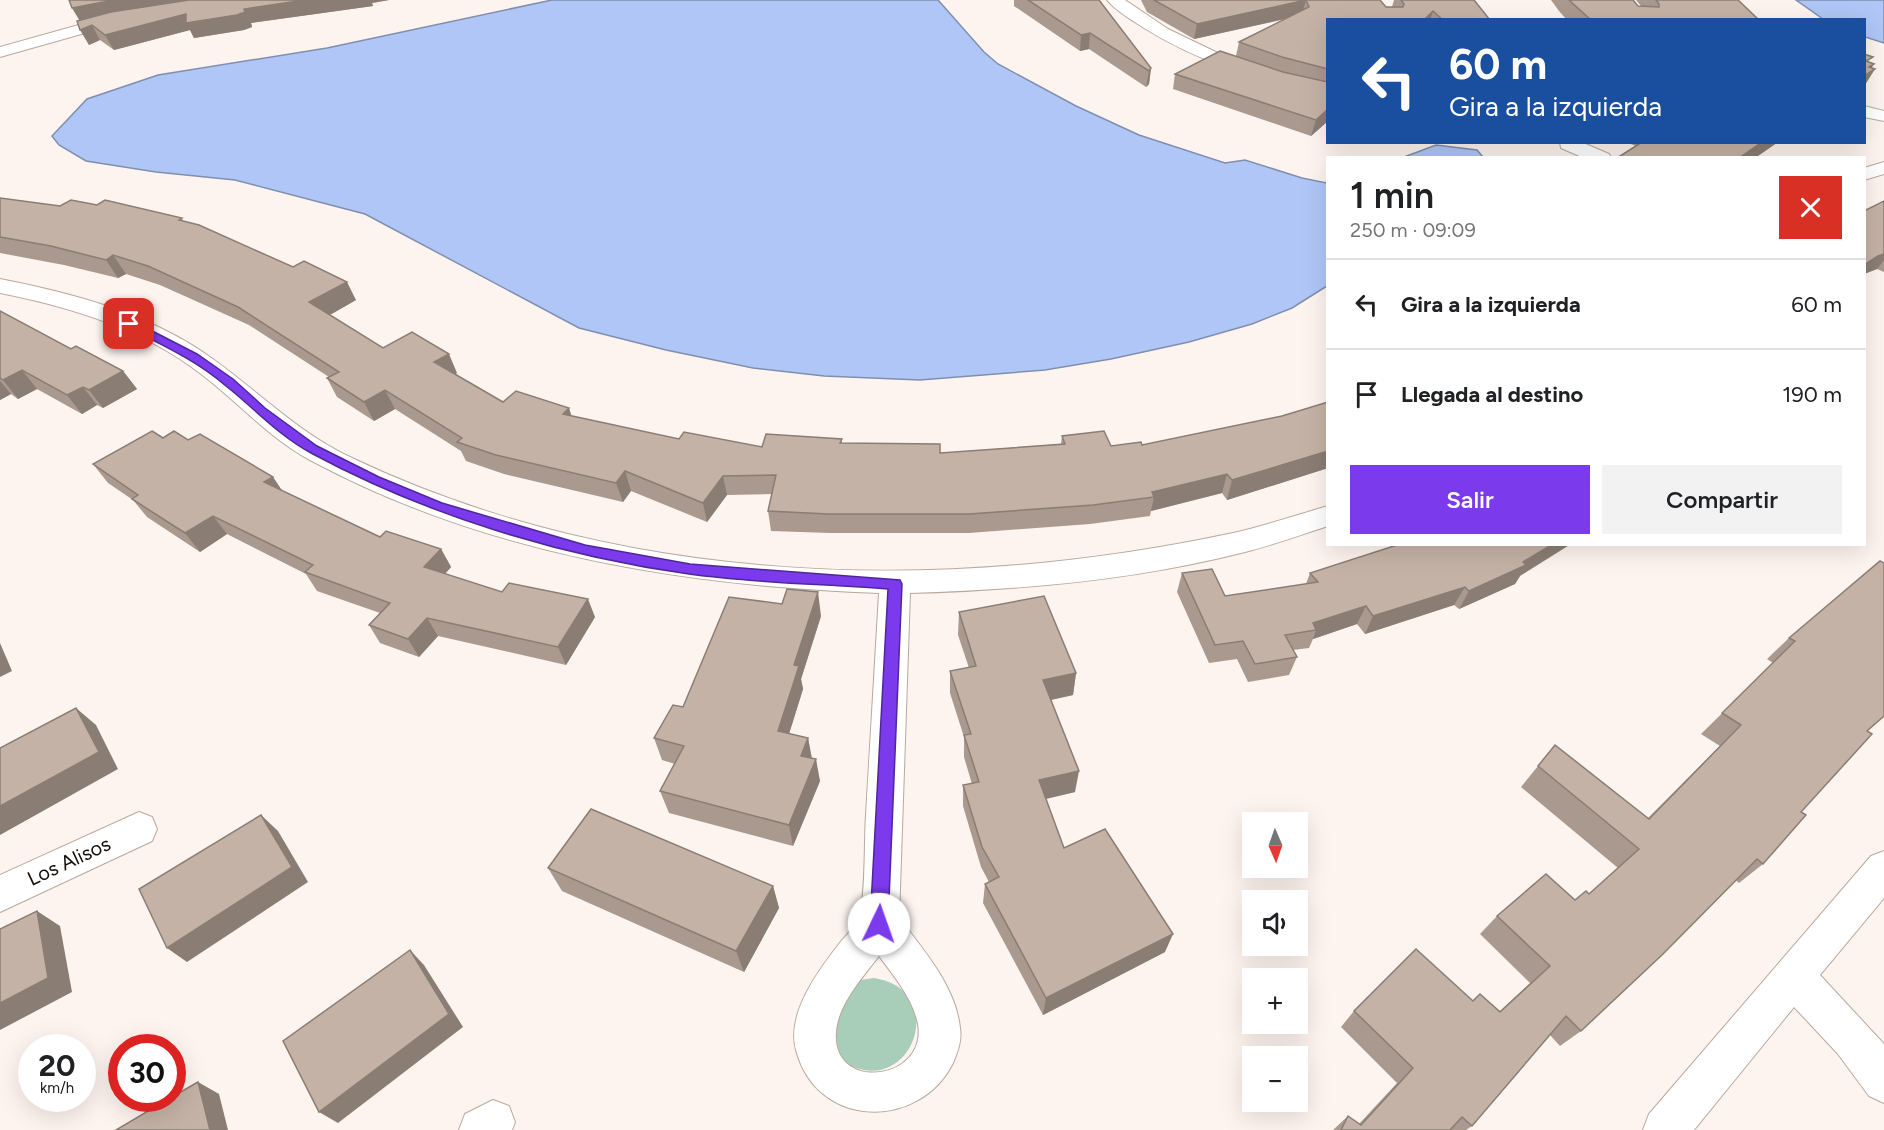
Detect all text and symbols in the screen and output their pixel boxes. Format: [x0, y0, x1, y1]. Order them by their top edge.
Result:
text: 60 m [1449, 39, 1547, 90]
icon: left [1350, 42, 1428, 120]
text: Gira a la izquierda [1449, 90, 1662, 123]
text: 1 min [1350, 174, 1434, 217]
button: close [1779, 176, 1842, 239]
text: 250 m · 09:09 [1350, 218, 1476, 242]
icon: left [1350, 288, 1383, 321]
text: Gira a la izquierda [1401, 291, 1581, 318]
text: 60 m [1791, 291, 1842, 318]
pin [103, 298, 154, 349]
icon: arrive [112, 307, 145, 340]
icon: arrive [1350, 378, 1383, 411]
text: Llegada al destino [1401, 381, 1583, 408]
text: 190 m [1782, 381, 1842, 408]
button: Salir [1350, 465, 1590, 534]
button: Compartir [1602, 465, 1842, 534]
north arrow [1242, 812, 1308, 878]
map controls [1242, 812, 1308, 1112]
street label: Los Alisos [24, 831, 114, 891]
button: sound [1242, 890, 1308, 956]
position arrow [847, 892, 911, 956]
button: + [1242, 968, 1308, 1034]
speed limit sign: 30 [108, 1034, 186, 1112]
button: − [1242, 1046, 1308, 1112]
text: 20 [39, 1047, 75, 1084]
text: km/h [40, 1079, 74, 1097]

